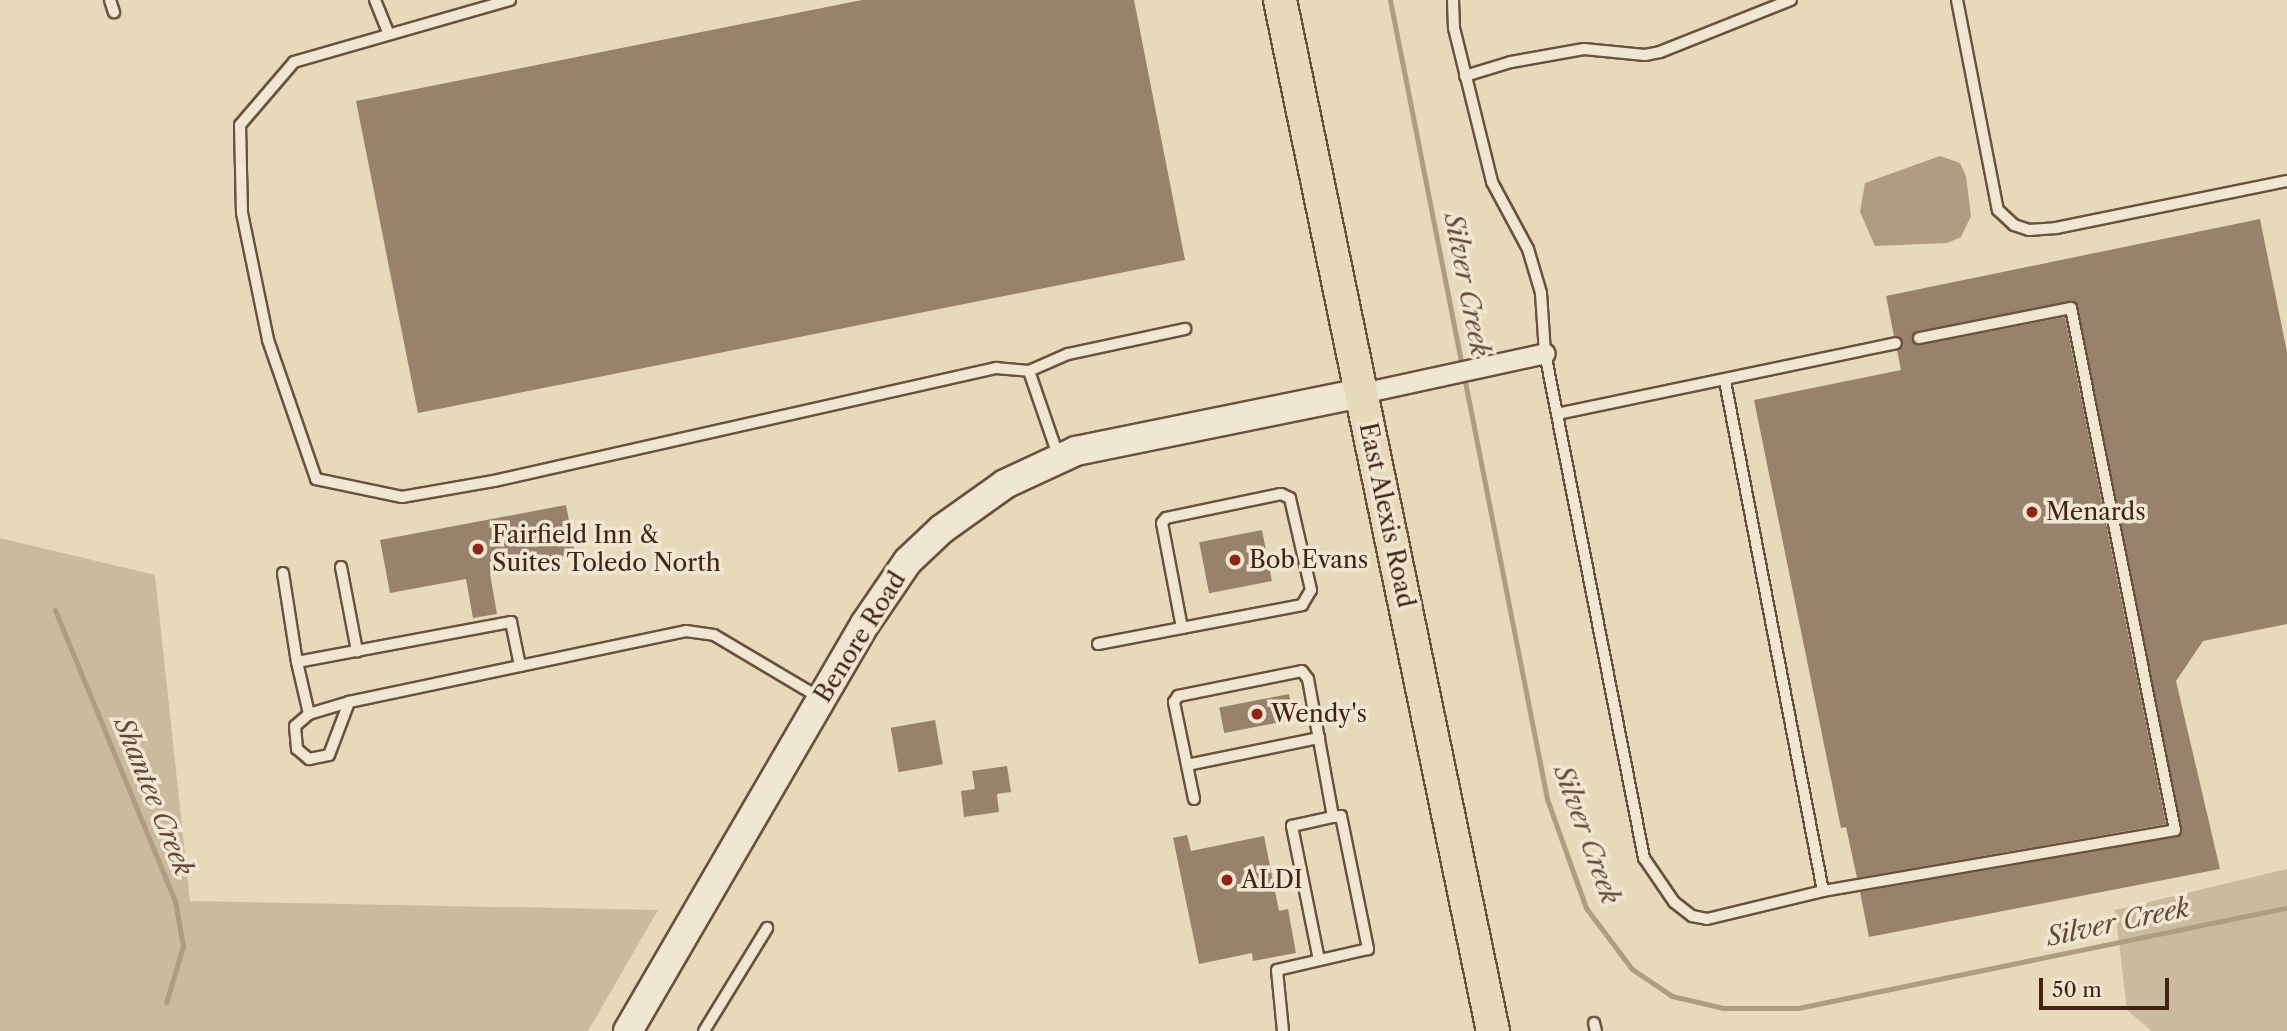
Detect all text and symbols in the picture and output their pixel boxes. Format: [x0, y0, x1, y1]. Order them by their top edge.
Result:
water label: Silver Creek [1437, 211, 1495, 359]
street label: East Alexis Road [1353, 419, 1421, 611]
place label: Menards [2046, 498, 2146, 526]
marker: Menards [2024, 504, 2040, 520]
place label: Fairfield Inn & Suites Toledo North [492, 521, 721, 577]
marker: Fairfield Inn & Suites Toledo North [470, 541, 486, 557]
place label: Bob Evans [1249, 546, 1368, 574]
marker: Bob Evans [1227, 552, 1243, 568]
street label: Benore Road [808, 566, 912, 708]
place label: Wendy's [1271, 700, 1367, 728]
marker: Wendy's [1249, 706, 1265, 722]
water label: Shantee Creek [107, 713, 199, 881]
water label: Silver Creek [1547, 761, 1625, 909]
place label: ALDI [1241, 866, 1303, 894]
marker: ALDI [1219, 872, 1235, 888]
water label: Silver Creek [2044, 893, 2192, 953]
scale bar [2042, 964, 2172, 1008]
text: 50 m [2052, 977, 2102, 1002]

